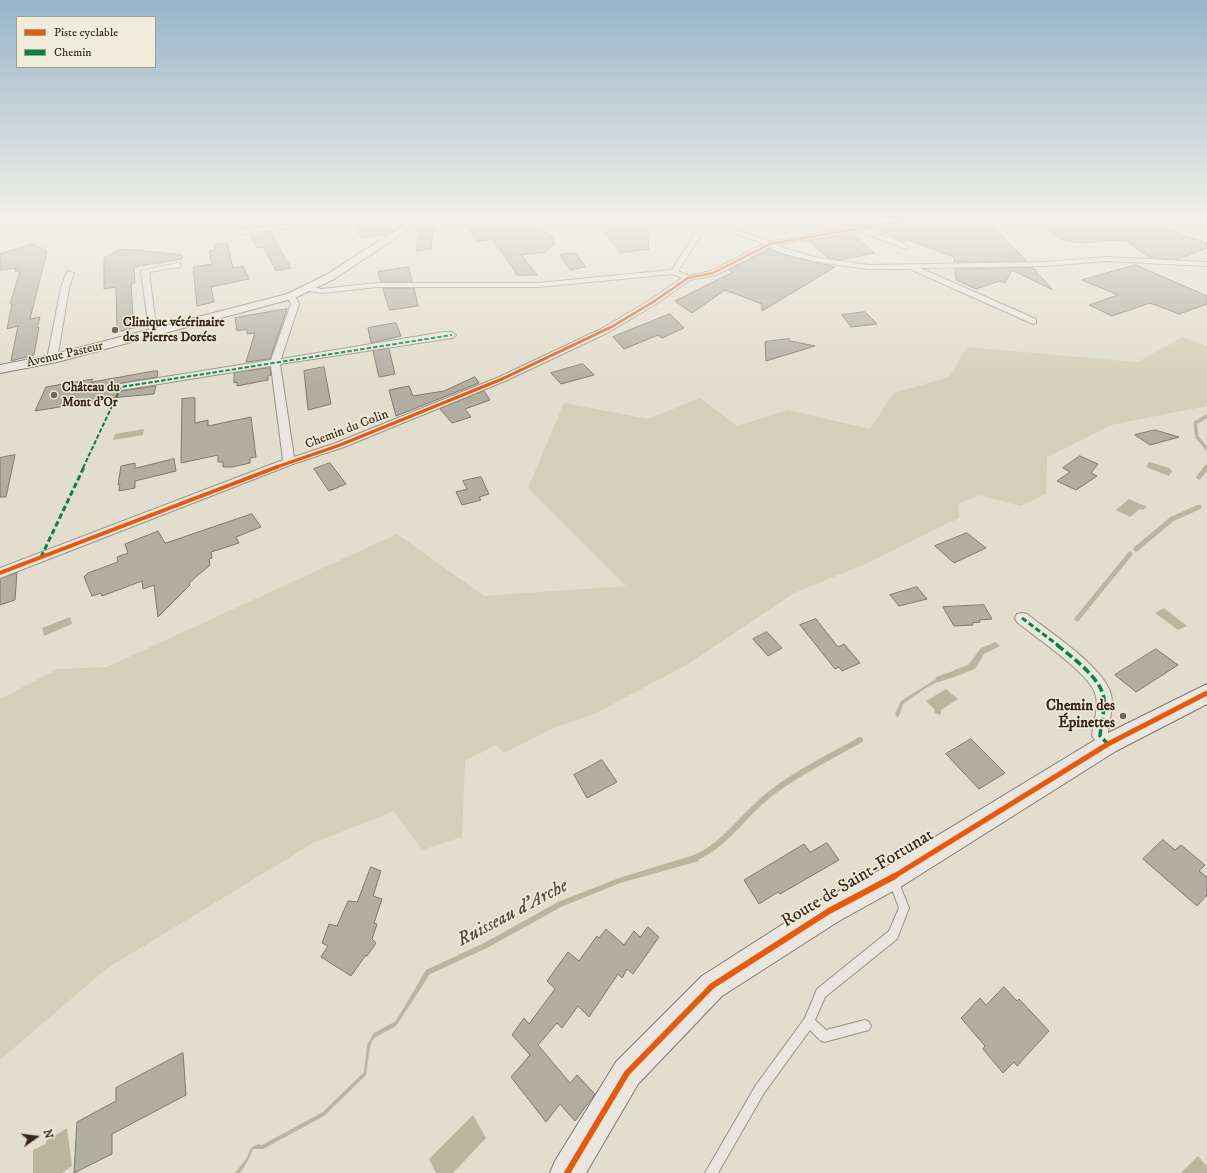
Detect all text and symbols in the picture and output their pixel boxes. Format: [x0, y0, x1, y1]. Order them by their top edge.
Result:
legend [16, 16, 156, 68]
text: Piste cyclable [54, 25, 118, 40]
text: Chemin [54, 45, 92, 60]
place label: Clinique vétérinaire des Pierres Dorées [123, 315, 225, 346]
marker: Clinique vétérinaire des Pierres Dorées [110, 325, 120, 335]
street label: Avenue Pasteur [25, 339, 105, 371]
place label: Château du Mont d'Or [62, 380, 120, 411]
marker: Château du Mont d'Or [49, 390, 59, 400]
street label: Chemin du Colin [303, 407, 391, 453]
place label: Chemin des Épinettes [1046, 698, 1115, 733]
marker: Chemin des Épinettes [1118, 711, 1128, 721]
street label: Route de Saint-Fortunat [778, 825, 938, 933]
water label: Ruisseau d'Arche [454, 875, 572, 953]
north arrow [16, 1117, 56, 1157]
text: N [40, 1128, 56, 1140]

